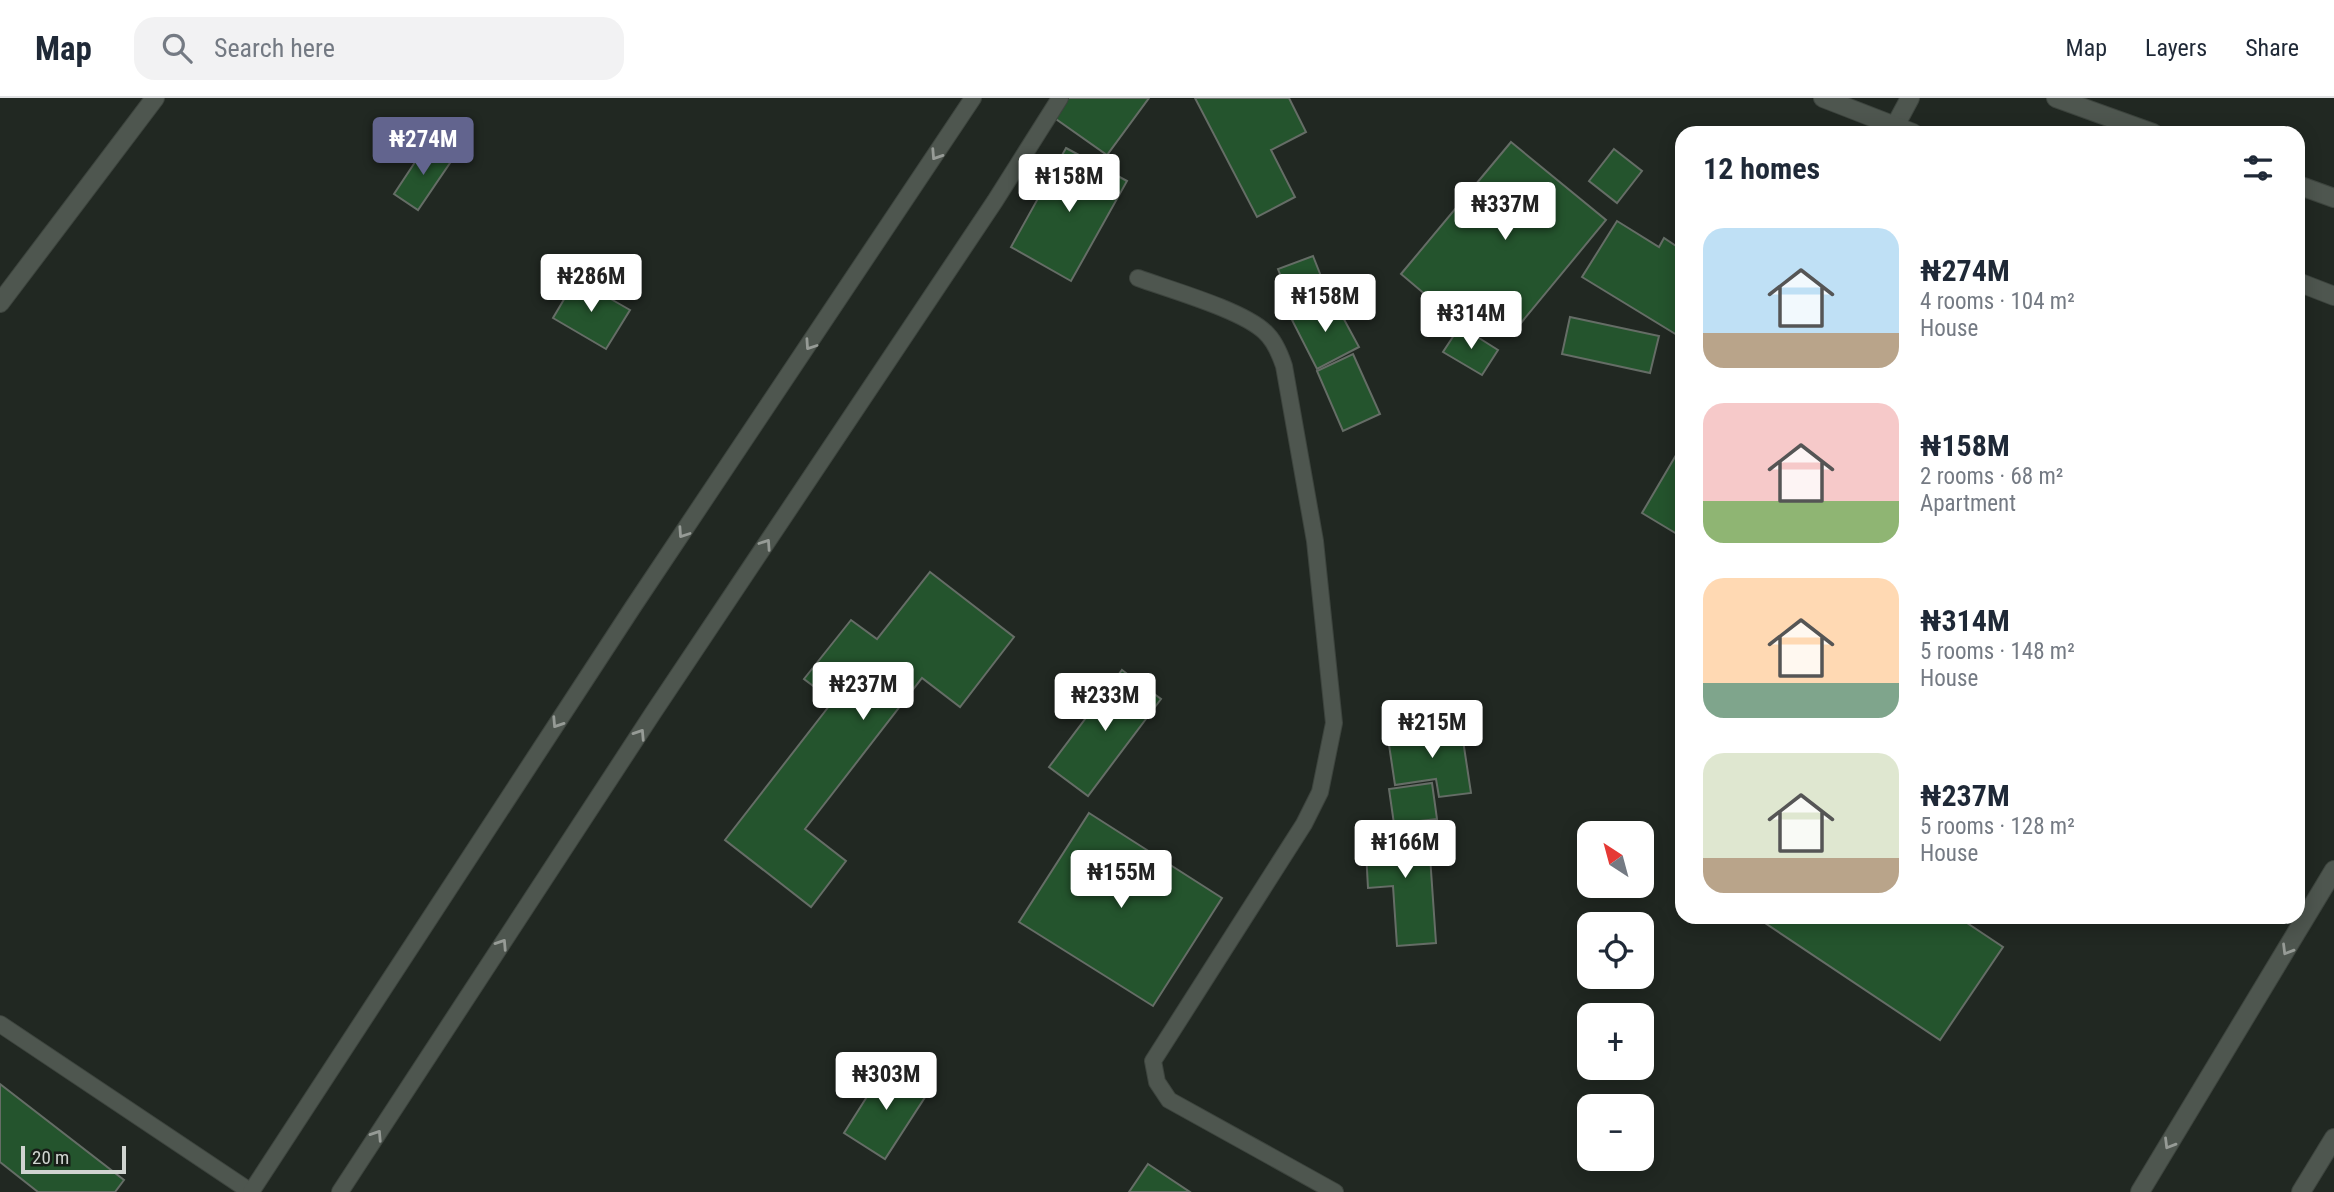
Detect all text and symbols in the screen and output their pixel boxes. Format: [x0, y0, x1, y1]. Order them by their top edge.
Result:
search box [134, 17, 624, 80]
text: Map [35, 29, 92, 68]
icon: search [158, 29, 196, 67]
text: Search here [214, 33, 335, 63]
text: Map [2066, 34, 2107, 62]
text: Layers [2145, 34, 2207, 62]
text: Share [2245, 34, 2299, 62]
pin: ₦274M [374, 118, 472, 177]
text: ₦274M [389, 126, 457, 153]
one-way arrow [931, 147, 944, 160]
icon: filters [2239, 149, 2277, 187]
text: 12 homes [1703, 151, 1820, 186]
pin: ₦158M [1020, 155, 1118, 214]
text: ₦158M [1035, 163, 1103, 190]
pin: ₦337M [1456, 183, 1554, 242]
text: ₦337M [1471, 191, 1539, 218]
text: ₦274M [1920, 253, 2010, 288]
pin: ₦286M [542, 254, 640, 314]
icon: home [1759, 256, 1843, 340]
text: ₦286M [557, 263, 625, 290]
pin: ₦158M [1276, 274, 1374, 334]
text: ₦158M [1291, 283, 1359, 310]
text: 4 rooms · 104 m² [1920, 288, 2075, 315]
pin: ₦314M [1422, 292, 1520, 351]
text: ₦314M [1437, 300, 1505, 327]
text: House [1920, 315, 1978, 342]
one-way arrow [805, 337, 818, 350]
text: ₦158M [1920, 428, 2010, 463]
icon: home [1759, 431, 1843, 515]
text: 2 rooms · 68 m² [1920, 463, 2063, 490]
text: Apartment [1920, 490, 2016, 517]
one-way arrow [678, 526, 691, 539]
one-way arrow [758, 539, 770, 552]
text: ₦314M [1920, 603, 2010, 638]
icon: home [1759, 606, 1843, 690]
text: 5 rooms · 148 m² [1920, 638, 2075, 665]
pin: ₦237M [814, 662, 912, 722]
text: House [1920, 665, 1978, 692]
text: ₦237M [829, 671, 897, 698]
pin: ₦233M [1056, 674, 1154, 733]
text: ₦233M [1071, 682, 1139, 709]
pin: ₦215M [1383, 700, 1481, 760]
text: ₦215M [1398, 709, 1466, 736]
one-way arrow [553, 715, 565, 728]
one-way arrow [631, 728, 644, 741]
text: ₦237M [1920, 778, 2010, 813]
icon: home [1759, 781, 1843, 865]
text: 5 rooms · 128 m² [1920, 813, 2075, 840]
pin: ₦166M [1356, 820, 1454, 880]
north arrow [1577, 821, 1654, 898]
map controls [1577, 821, 1654, 1171]
text: ₦166M [1371, 829, 1439, 856]
text: House [1920, 840, 1978, 867]
pin: ₦155M [1072, 850, 1170, 910]
text: ₦155M [1087, 859, 1155, 886]
button: locate [1577, 912, 1654, 989]
one-way arrow [494, 939, 507, 952]
one-way arrow [2282, 942, 2295, 955]
button: + [1577, 1003, 1654, 1080]
pin: ₦303M [837, 1052, 935, 1112]
text: ₦303M [852, 1061, 920, 1088]
button: − [1577, 1094, 1654, 1171]
one-way arrow [369, 1130, 382, 1143]
one-way arrow [2164, 1137, 2177, 1150]
scale bar [21, 1143, 126, 1175]
text: 20 m [32, 1146, 69, 1169]

